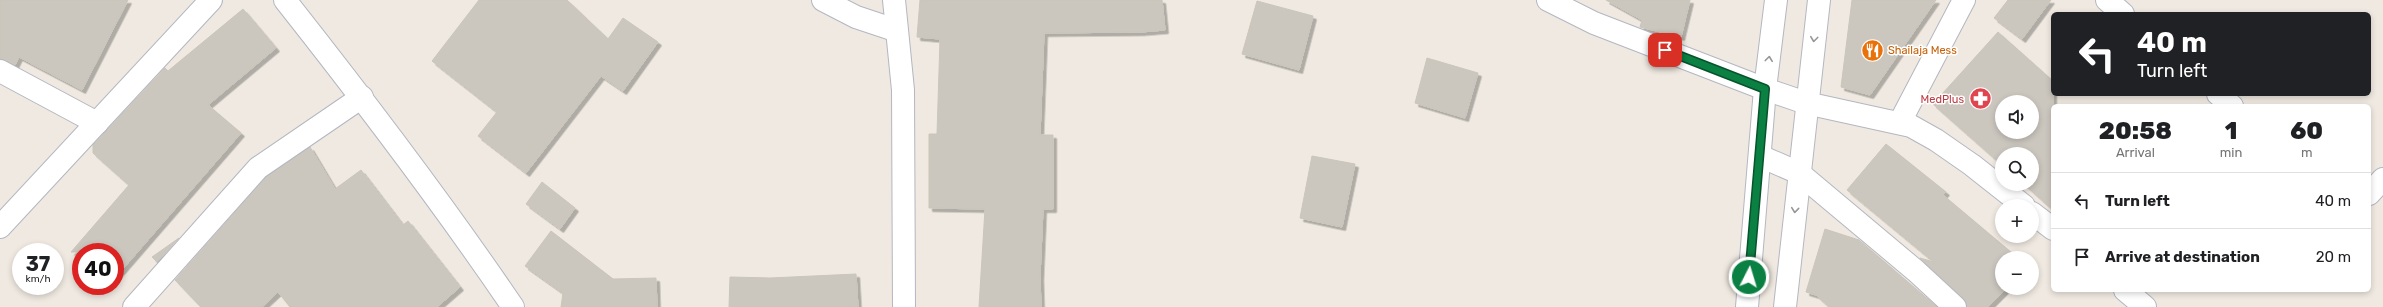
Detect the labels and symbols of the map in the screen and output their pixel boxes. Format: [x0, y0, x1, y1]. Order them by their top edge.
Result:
pin [1648, 33, 1682, 67]
one-way arrow [1810, 36, 1819, 42]
restaurant icon: Shailaja Mess [1860, 37, 1886, 63]
place label: Shailaja Mess [1888, 44, 1957, 57]
one-way arrow [1764, 56, 1773, 62]
pharmacy icon: MedPlus [1967, 86, 1993, 112]
place label: MedPlus [1921, 93, 1964, 106]
one-way arrow [1791, 207, 1800, 213]
speed limit sign: 40 [72, 243, 124, 295]
position arrow [1728, 256, 1770, 298]

